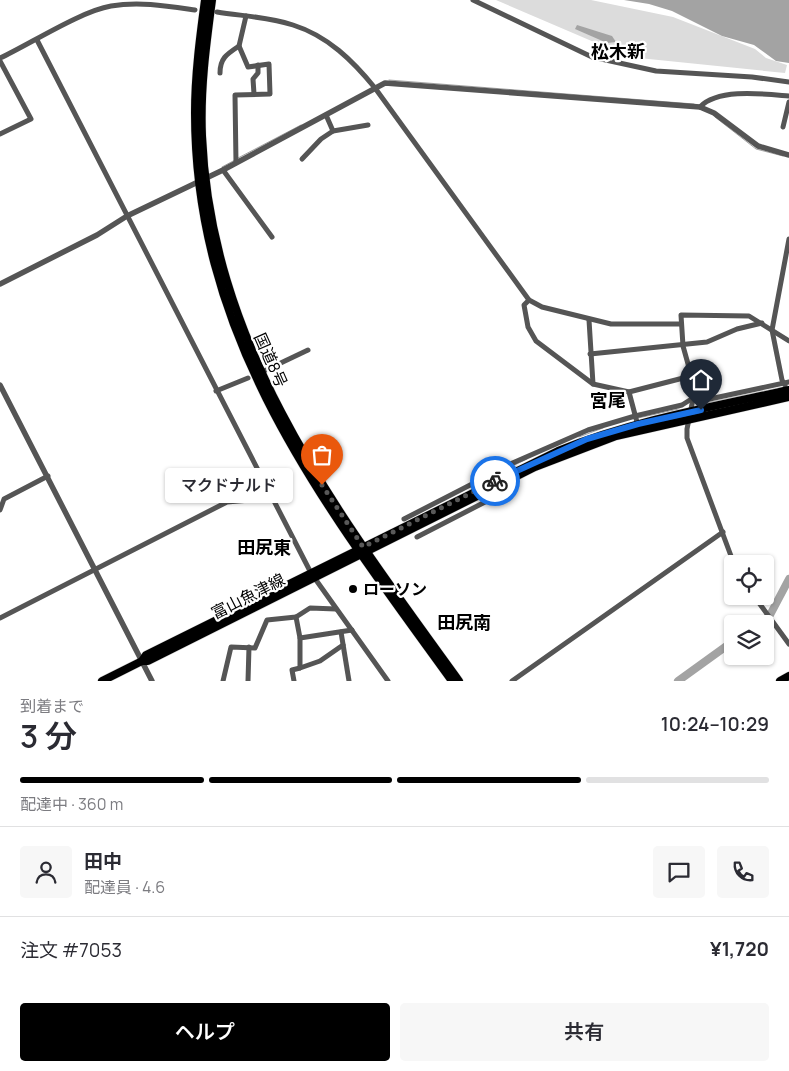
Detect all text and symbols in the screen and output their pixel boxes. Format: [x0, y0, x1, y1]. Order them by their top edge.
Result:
district label: 松木新 [591, 39, 645, 63]
street label: 国道8号 [249, 329, 293, 391]
pin [680, 359, 722, 410]
icon: home [687, 366, 715, 394]
district label: 宮尾 [590, 388, 626, 412]
pin [301, 434, 343, 485]
icon: bag [308, 441, 336, 469]
courier [470, 456, 520, 506]
icon: bike [481, 467, 509, 495]
callout: マクドナルド [165, 468, 292, 502]
text: マクドナルド [181, 474, 277, 496]
district label: 田尻東 [237, 535, 291, 559]
map controls [724, 555, 774, 665]
button: locate [724, 555, 774, 605]
street label: 富山魚津線 [207, 568, 289, 624]
place label: ローソン [363, 578, 427, 600]
marker: ローソン [347, 583, 359, 595]
district label: 田尻南 [437, 610, 491, 634]
button: layers [724, 615, 774, 665]
text: 到着まで [20, 695, 84, 717]
text: 10:24–10:29 [661, 711, 769, 737]
text: 3 分 [20, 714, 77, 758]
text: 配達中 · 360 m [20, 793, 123, 815]
button: person [20, 846, 72, 898]
button: chat [653, 846, 705, 898]
button: phone [717, 846, 769, 898]
text: 田中 [84, 848, 122, 874]
text: 配達員 · 4.6 [84, 876, 165, 898]
text: ¥1,720 [710, 936, 769, 962]
text: 注文 #7053 [20, 937, 122, 963]
button: ヘルプ [20, 1003, 390, 1061]
button: 共有 [400, 1003, 769, 1061]

